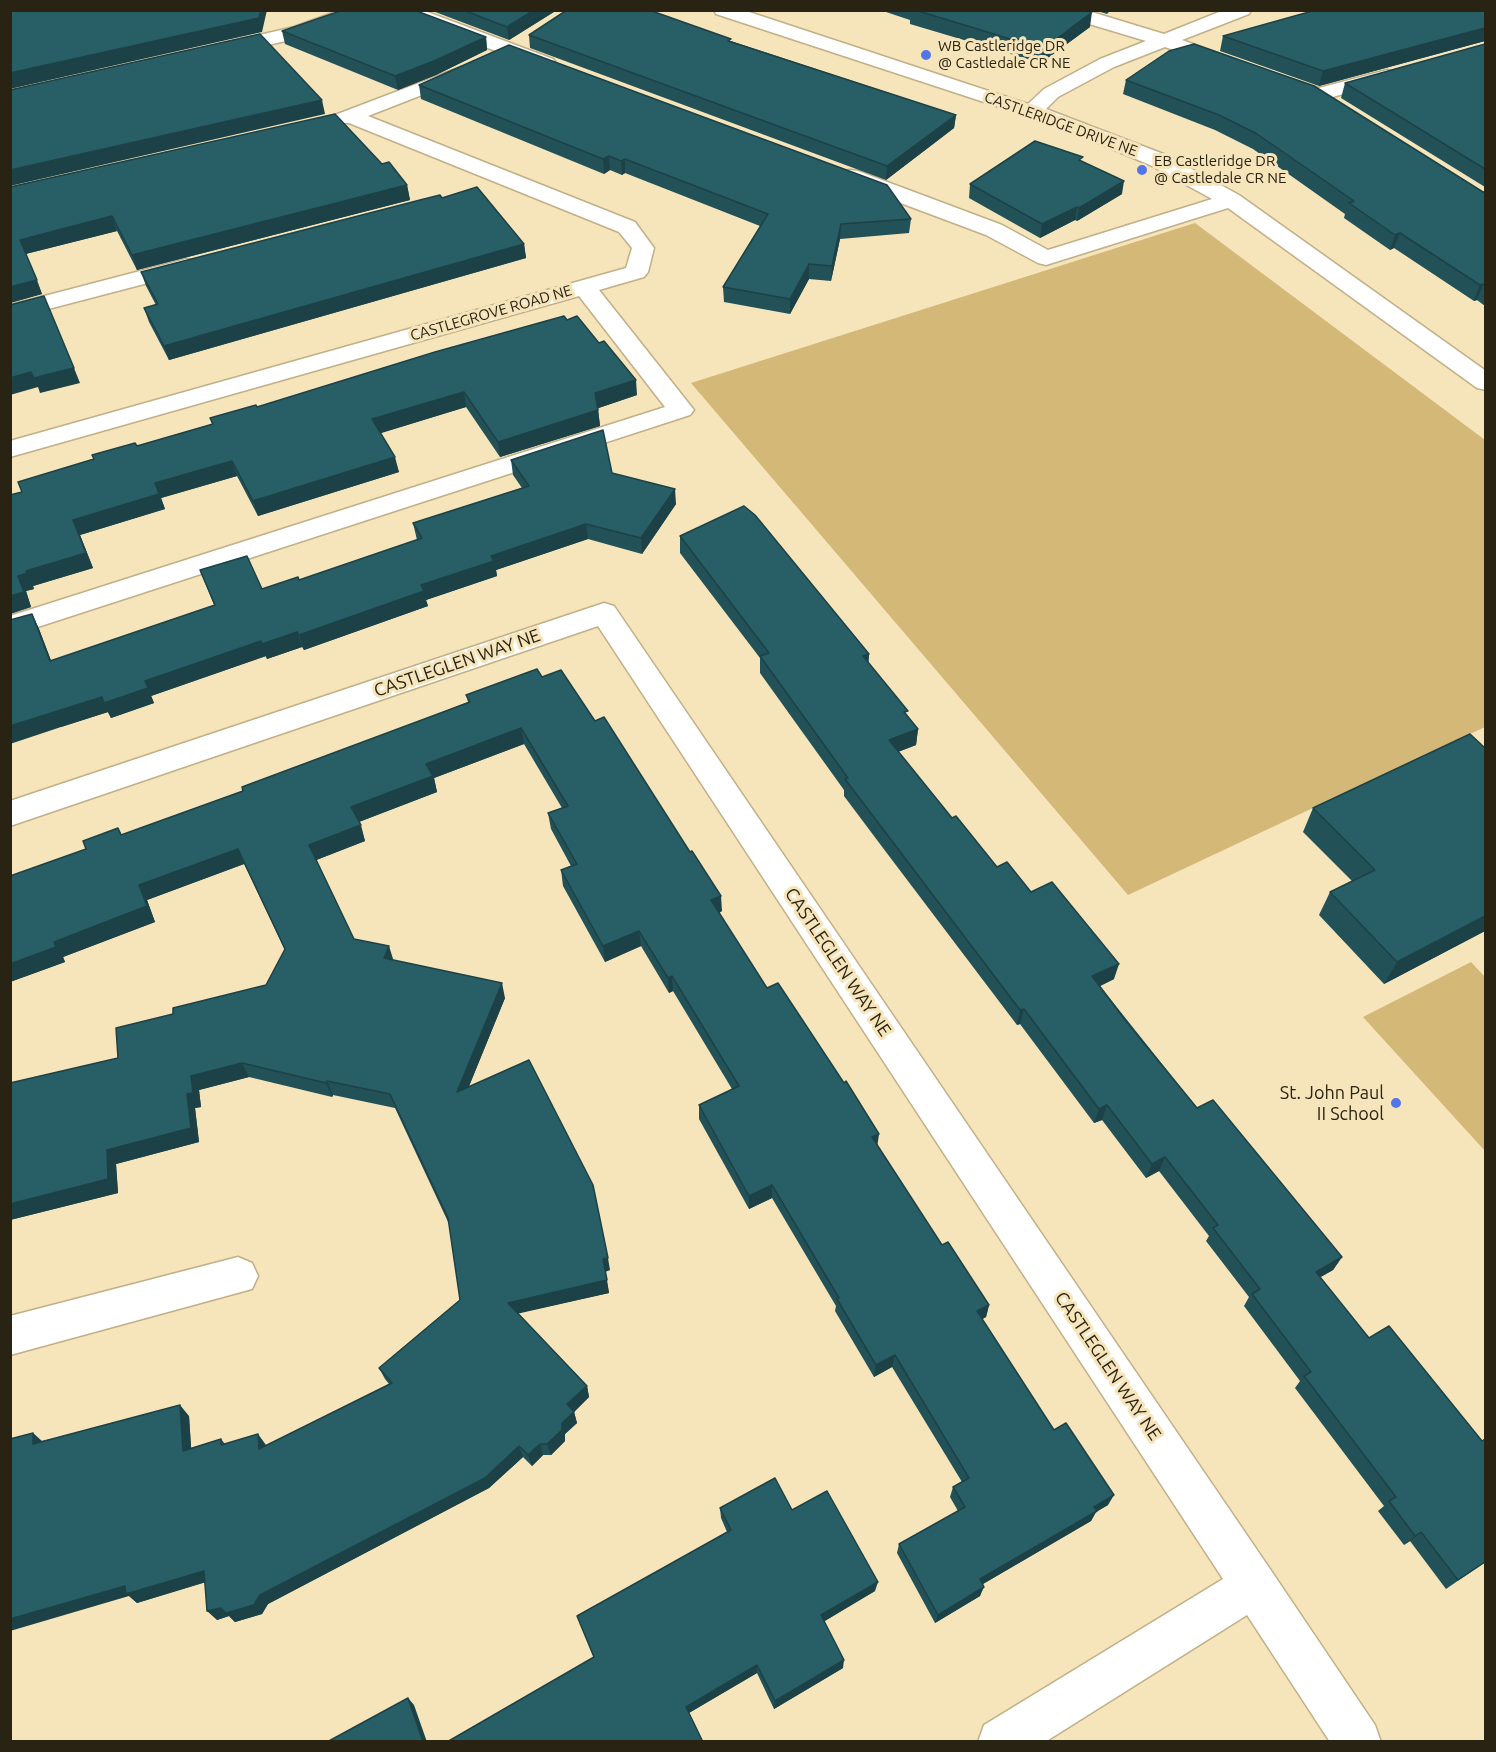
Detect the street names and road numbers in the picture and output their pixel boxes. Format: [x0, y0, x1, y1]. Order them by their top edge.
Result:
street label: CASTLERIDGE DRIVE NE [982, 88, 1140, 160]
street label: CASTLEGROVE ROAD NE [408, 281, 574, 345]
street label: CASTLEGLEN WAY NE [371, 624, 543, 702]
street label: CASTLEGLEN WAY NE [780, 884, 896, 1040]
street label: CASTLEGLEN WAY NE [1050, 1288, 1166, 1444]

